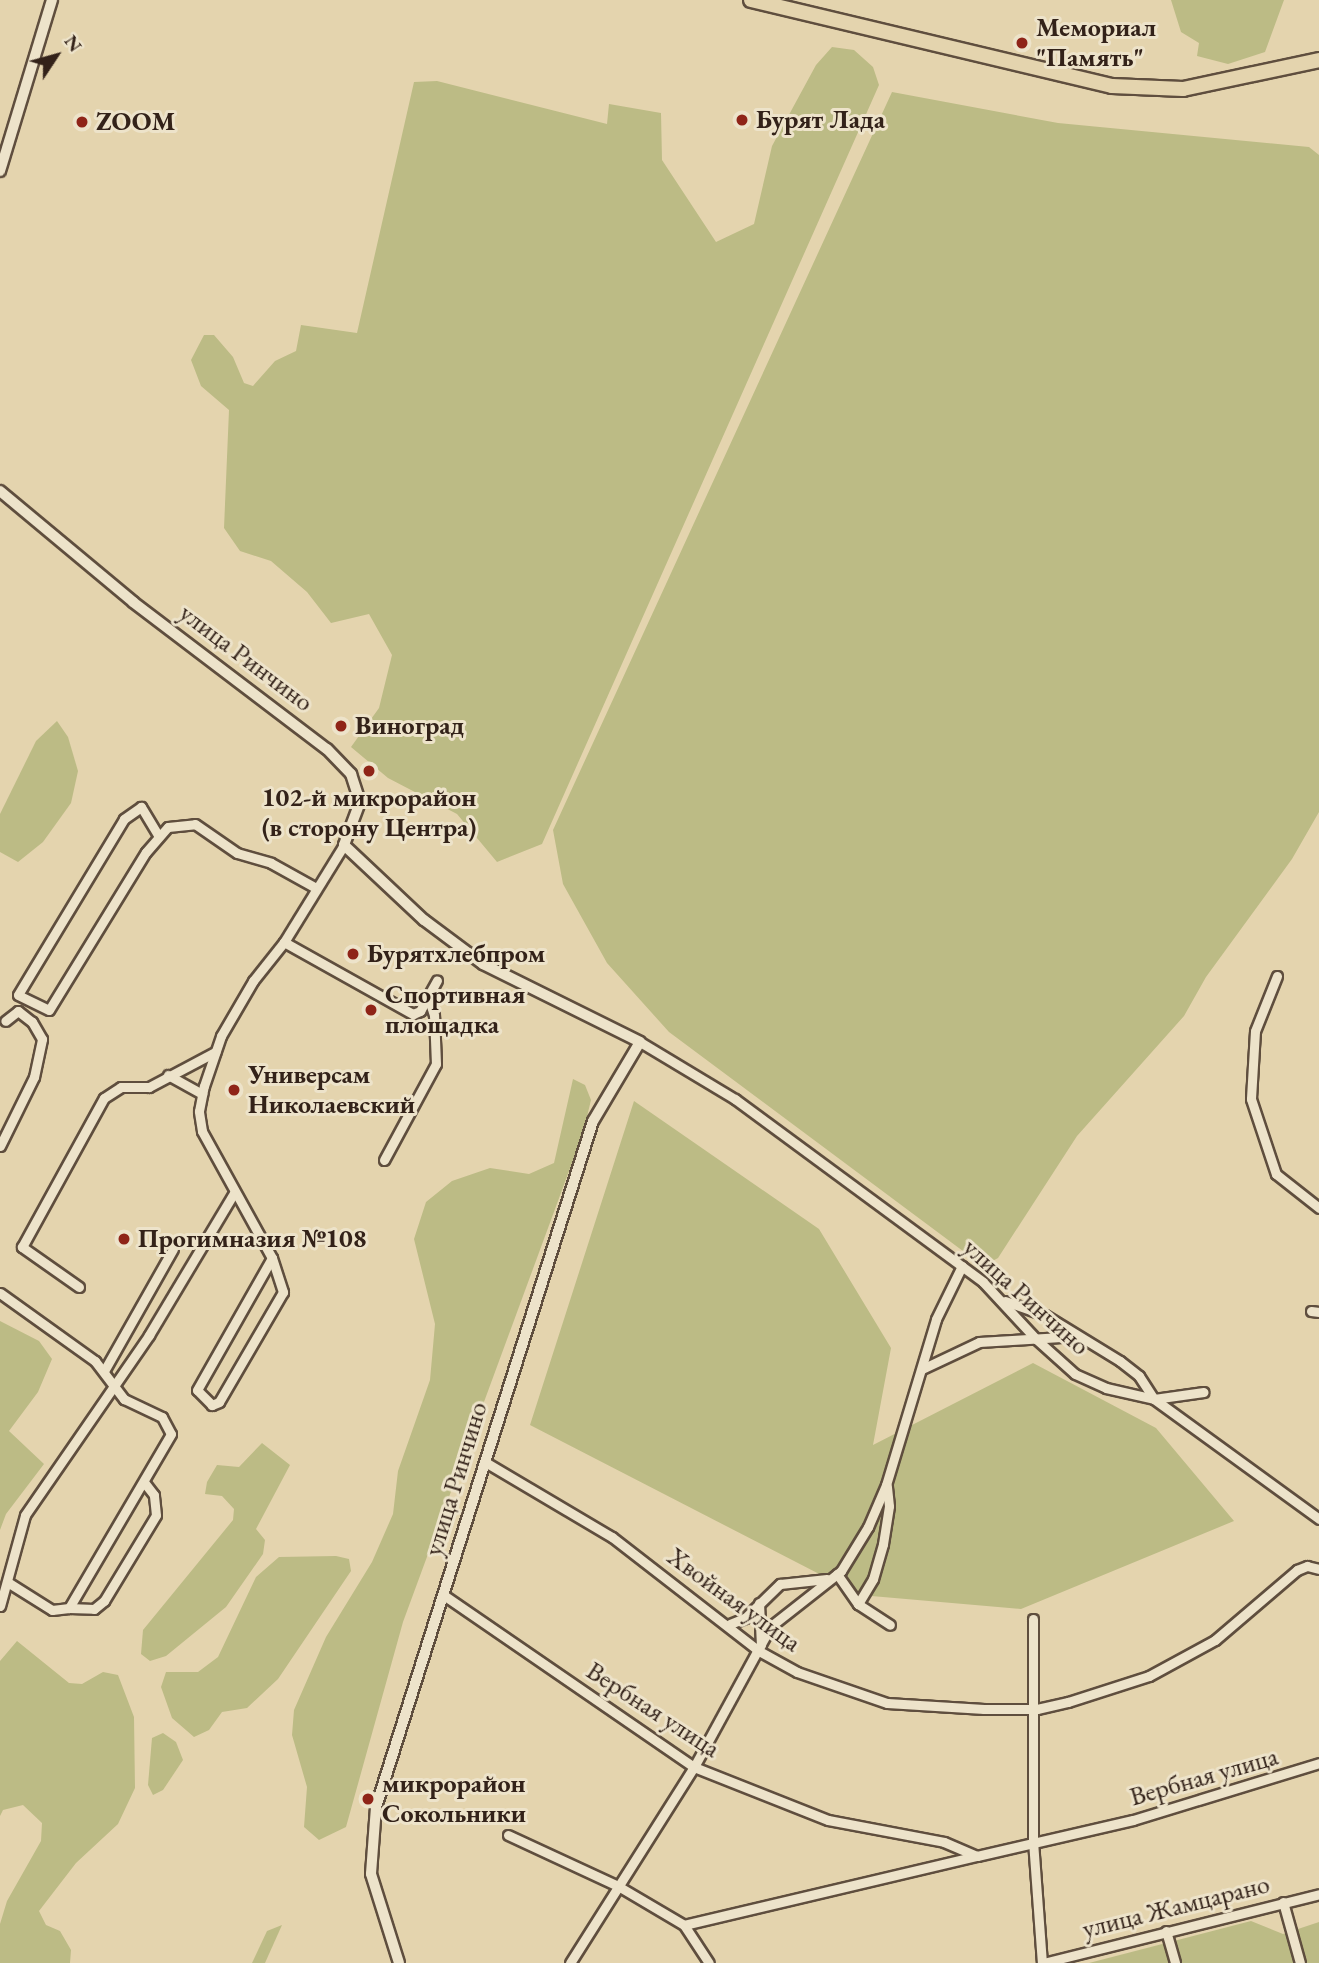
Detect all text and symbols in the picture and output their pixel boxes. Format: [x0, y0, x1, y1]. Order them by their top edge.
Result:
place label: Мемориал "Память" [1036, 12, 1156, 74]
north arrow [21, 21, 91, 91]
text: N [59, 30, 88, 57]
marker: Мемориал "Память" [1014, 35, 1030, 51]
place label: Бурят Лада [756, 104, 885, 136]
place label: ZOOM [96, 106, 175, 138]
marker: Бурят Лада [734, 112, 750, 128]
marker: ZOOM [74, 114, 90, 130]
street label: улица Ринчино [173, 598, 319, 718]
place label: Виноград [355, 710, 464, 742]
marker: Виноград [333, 718, 349, 734]
marker: 102-й микрорайон (в сторону Центра) [361, 763, 377, 779]
place label: 102-й микрорайон (в сторону Центра) [262, 782, 476, 844]
place label: Бурятхлебпром [367, 938, 545, 970]
marker: Бурятхлебпром [345, 946, 361, 962]
place label: Спортивная площадка [385, 979, 525, 1040]
marker: Спортивная площадка [363, 1002, 379, 1018]
place label: Универсам Николаевский [248, 1059, 415, 1120]
marker: Универсам Николаевский [226, 1082, 242, 1098]
place label: Прогимназия №108 [138, 1223, 366, 1255]
marker: Прогимназия №108 [116, 1231, 132, 1247]
street label: улица Ринчино [956, 1232, 1096, 1362]
street label: улица Ринчино [418, 1398, 494, 1560]
street label: Хвойная улица [661, 1541, 807, 1659]
street label: Вербная улица [580, 1655, 726, 1765]
street label: Вербная улица [1126, 1741, 1282, 1813]
place label: микрорайон Сокольники [382, 1768, 526, 1830]
marker: микрорайон Сокольники [360, 1791, 376, 1807]
street label: улица Жамцарано [1079, 1869, 1273, 1945]

